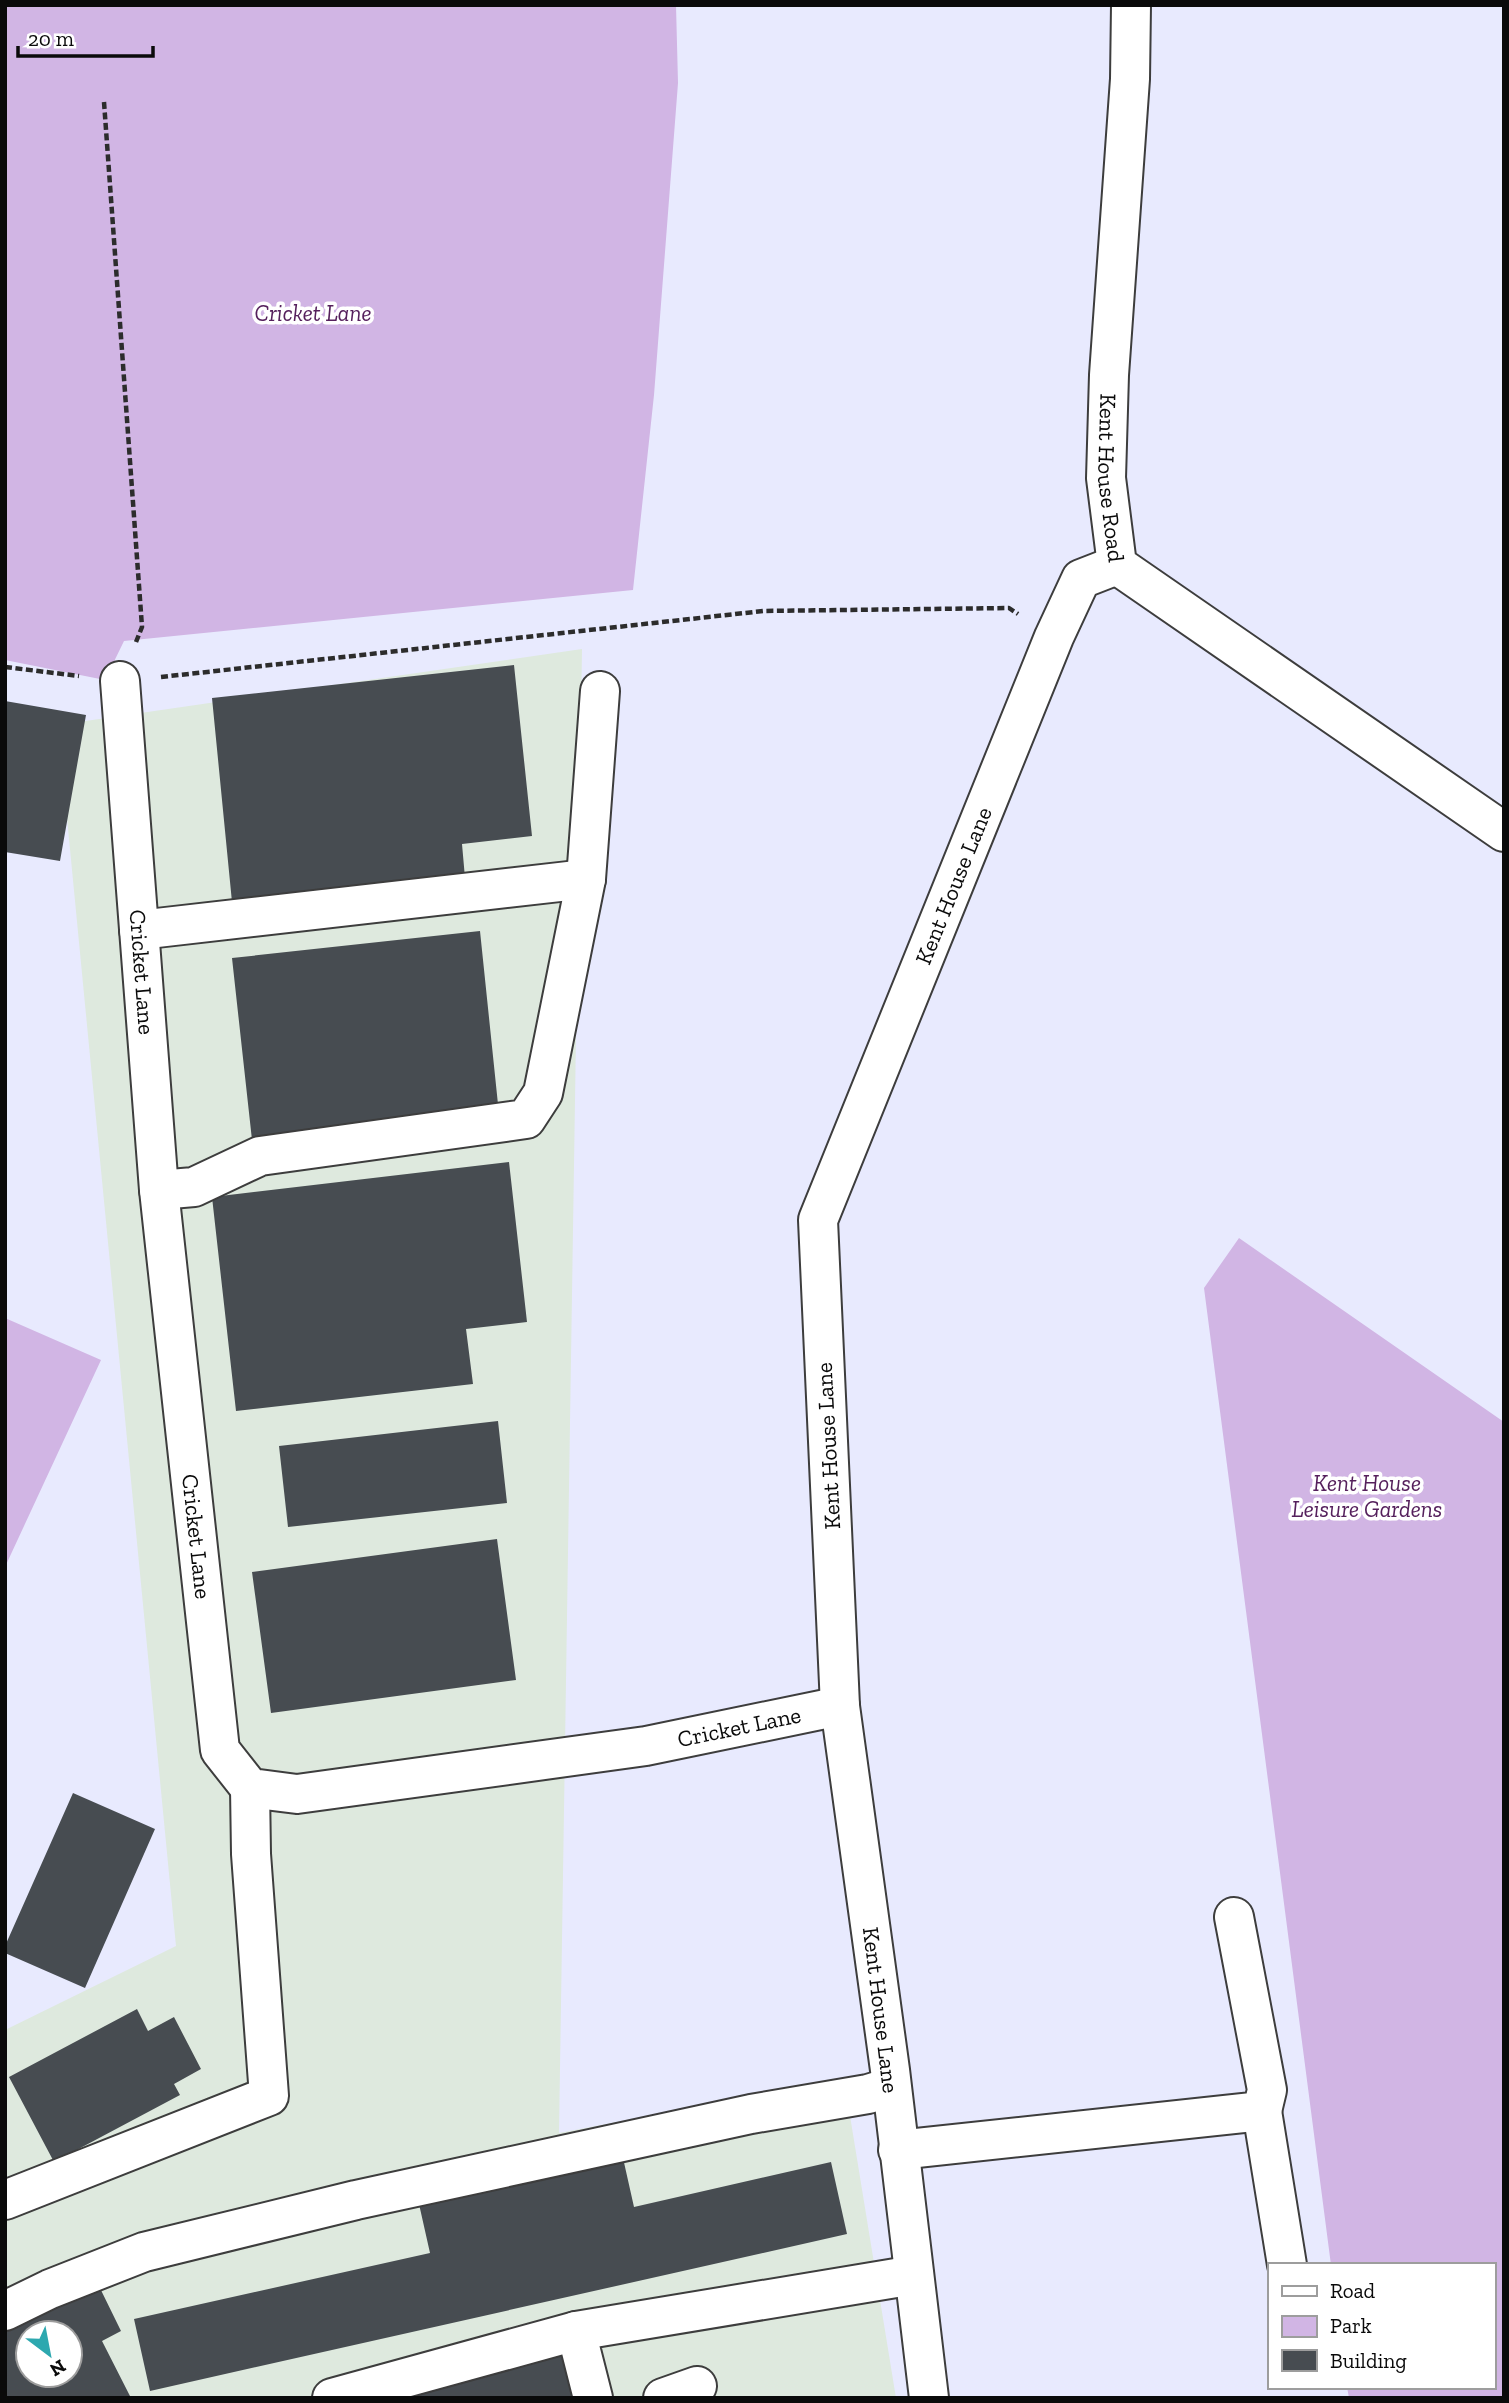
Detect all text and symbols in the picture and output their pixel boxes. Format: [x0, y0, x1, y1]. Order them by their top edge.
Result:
scale bar [18, 14, 152, 58]
text: 20 m [28, 26, 74, 51]
park label: Cricket Lane [254, 299, 372, 327]
street label: Kent House Road [1092, 393, 1131, 564]
street label: Kent House Lane [909, 803, 998, 968]
street label: Cricket Lane [124, 909, 161, 1036]
street label: Kent House Lane [810, 1362, 846, 1530]
park label: Kent House Leisure Gardens [1292, 1469, 1442, 1523]
street label: Cricket Lane [176, 1473, 217, 1600]
street label: Cricket Lane [675, 1700, 803, 1753]
street label: Kent House Lane [857, 1925, 905, 2095]
legend [1268, 2263, 1495, 2389]
text: Road [1330, 2278, 1376, 2303]
text: Park [1330, 2313, 1372, 2338]
north arrow [14, 2319, 84, 2389]
text: Building [1330, 2348, 1407, 2373]
text: N [46, 2354, 70, 2382]

